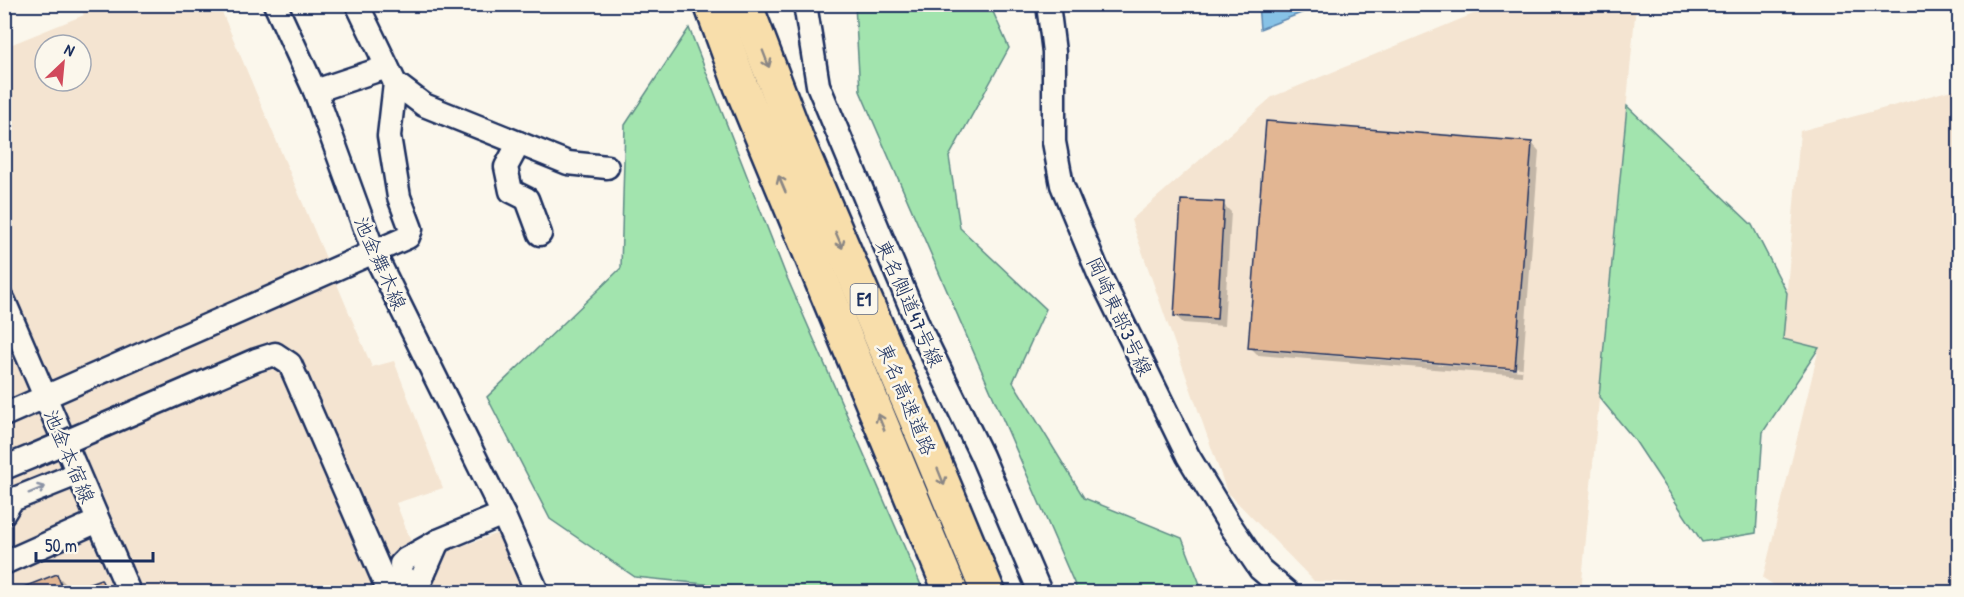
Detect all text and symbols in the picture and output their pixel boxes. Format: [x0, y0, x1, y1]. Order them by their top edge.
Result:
north arrow [33, 33, 93, 93]
text: N [61, 38, 79, 61]
one-way arrow [761, 49, 772, 68]
one-way arrow [776, 175, 787, 193]
street label: 池金舞木線 [348, 212, 414, 314]
one-way arrow [834, 231, 845, 249]
street label: 東名側道47号線 [870, 235, 950, 371]
street label: 岡崎東部3号線 [1081, 252, 1159, 380]
road number: E1 [850, 284, 878, 314]
street label: 東名高速道路 [871, 338, 943, 460]
street label: 池金本宿線 [38, 405, 102, 507]
one-way arrow [875, 413, 886, 432]
one-way arrow [936, 467, 947, 486]
one-way arrow [28, 484, 46, 495]
scale bar [36, 525, 153, 563]
text: 50 m [45, 533, 77, 558]

